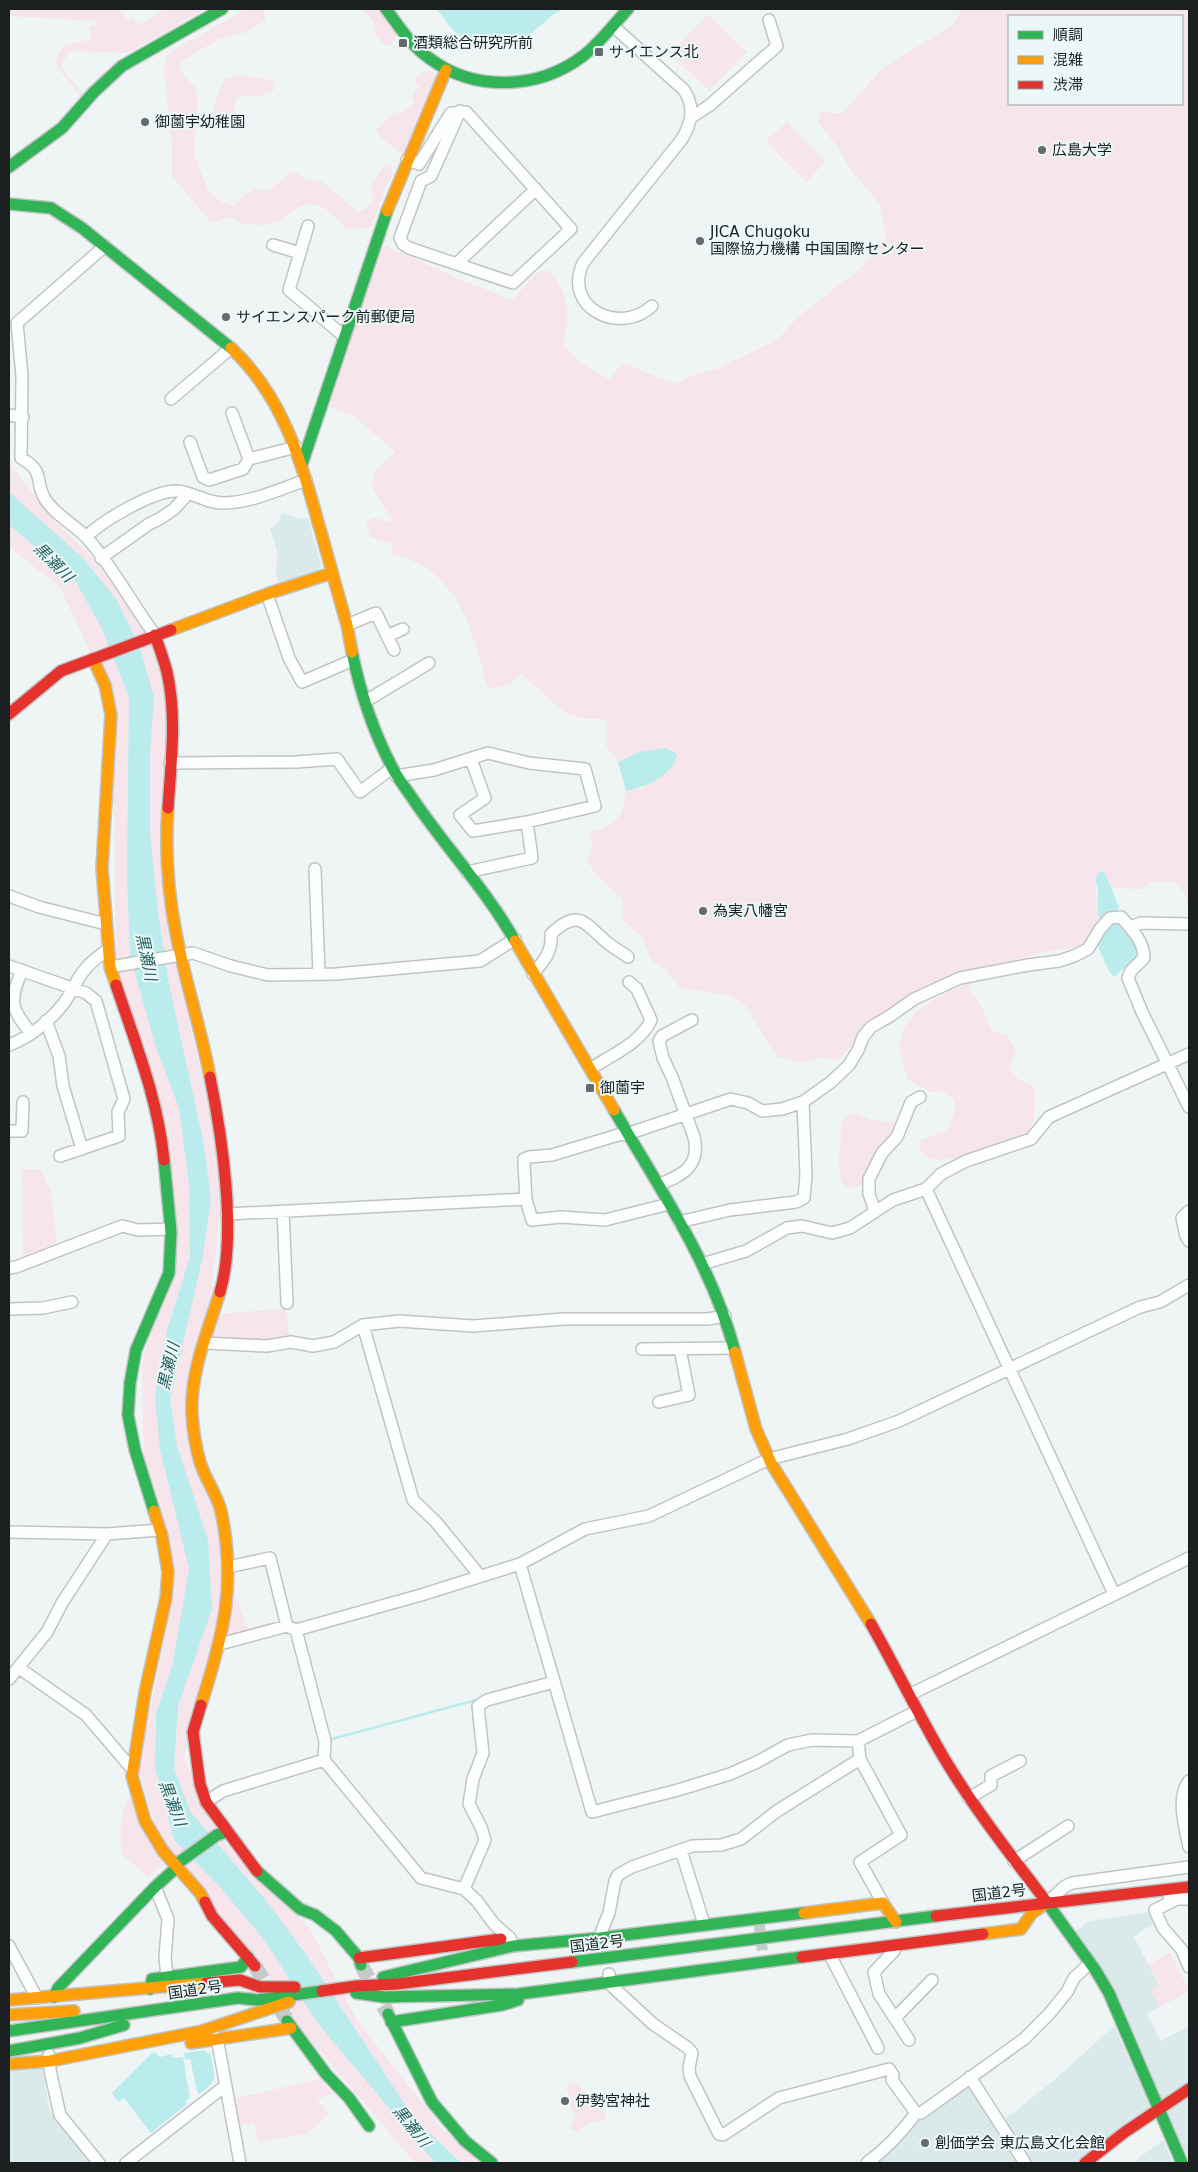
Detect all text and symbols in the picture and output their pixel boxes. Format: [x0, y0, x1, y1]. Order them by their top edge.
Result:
legend [1008, 15, 1183, 105]
text: 順調 [1053, 26, 1083, 44]
place label: 酒類総合研究所前 [413, 34, 533, 52]
marker: 酒類総合研究所前 [397, 37, 409, 49]
place label: サイエンス北 [609, 43, 699, 61]
marker: サイエンス北 [593, 46, 605, 58]
text: 混雑 [1053, 51, 1083, 69]
text: 渋滞 [1053, 76, 1083, 94]
place label: 御薗宇幼稚園 [155, 113, 245, 131]
marker: 御薗宇幼稚園 [139, 116, 151, 128]
place label: 広島大学 [1052, 141, 1112, 159]
marker: 広島大学 [1036, 144, 1048, 156]
place label: JICA Chugoku 国際協力機構 中国国際センター [709, 223, 925, 258]
marker: JICA Chugoku 国際協力機構 中国国際センター [694, 235, 706, 247]
place label: サイエンスパーク前郵便局 [236, 308, 416, 326]
marker: サイエンスパーク前郵便局 [220, 311, 232, 323]
water label: 黒瀬川 [30, 539, 79, 587]
place label: 為実八幡宮 [713, 902, 788, 920]
marker: 為実八幡宮 [697, 905, 709, 917]
water label: 黒瀬川 [132, 932, 161, 985]
place label: 御薗宇 [600, 1079, 645, 1097]
marker: 御薗宇 [584, 1082, 596, 1094]
water label: 黒瀬川 [154, 1339, 184, 1392]
water label: 黒瀬川 [155, 1777, 191, 1831]
street label: 国道2号 [971, 1881, 1027, 1905]
street label: 国道2号 [569, 1932, 625, 1956]
street label: 国道2号 [167, 1977, 223, 2003]
place label: 伊勢宮神社 [575, 2092, 650, 2110]
marker: 伊勢宮神社 [559, 2095, 571, 2107]
water label: 黒瀬川 [389, 2102, 435, 2152]
place label: 創価学会 東広島文化会館 [935, 2134, 1105, 2152]
marker: 創価学会 東広島文化会館 [919, 2137, 931, 2149]

